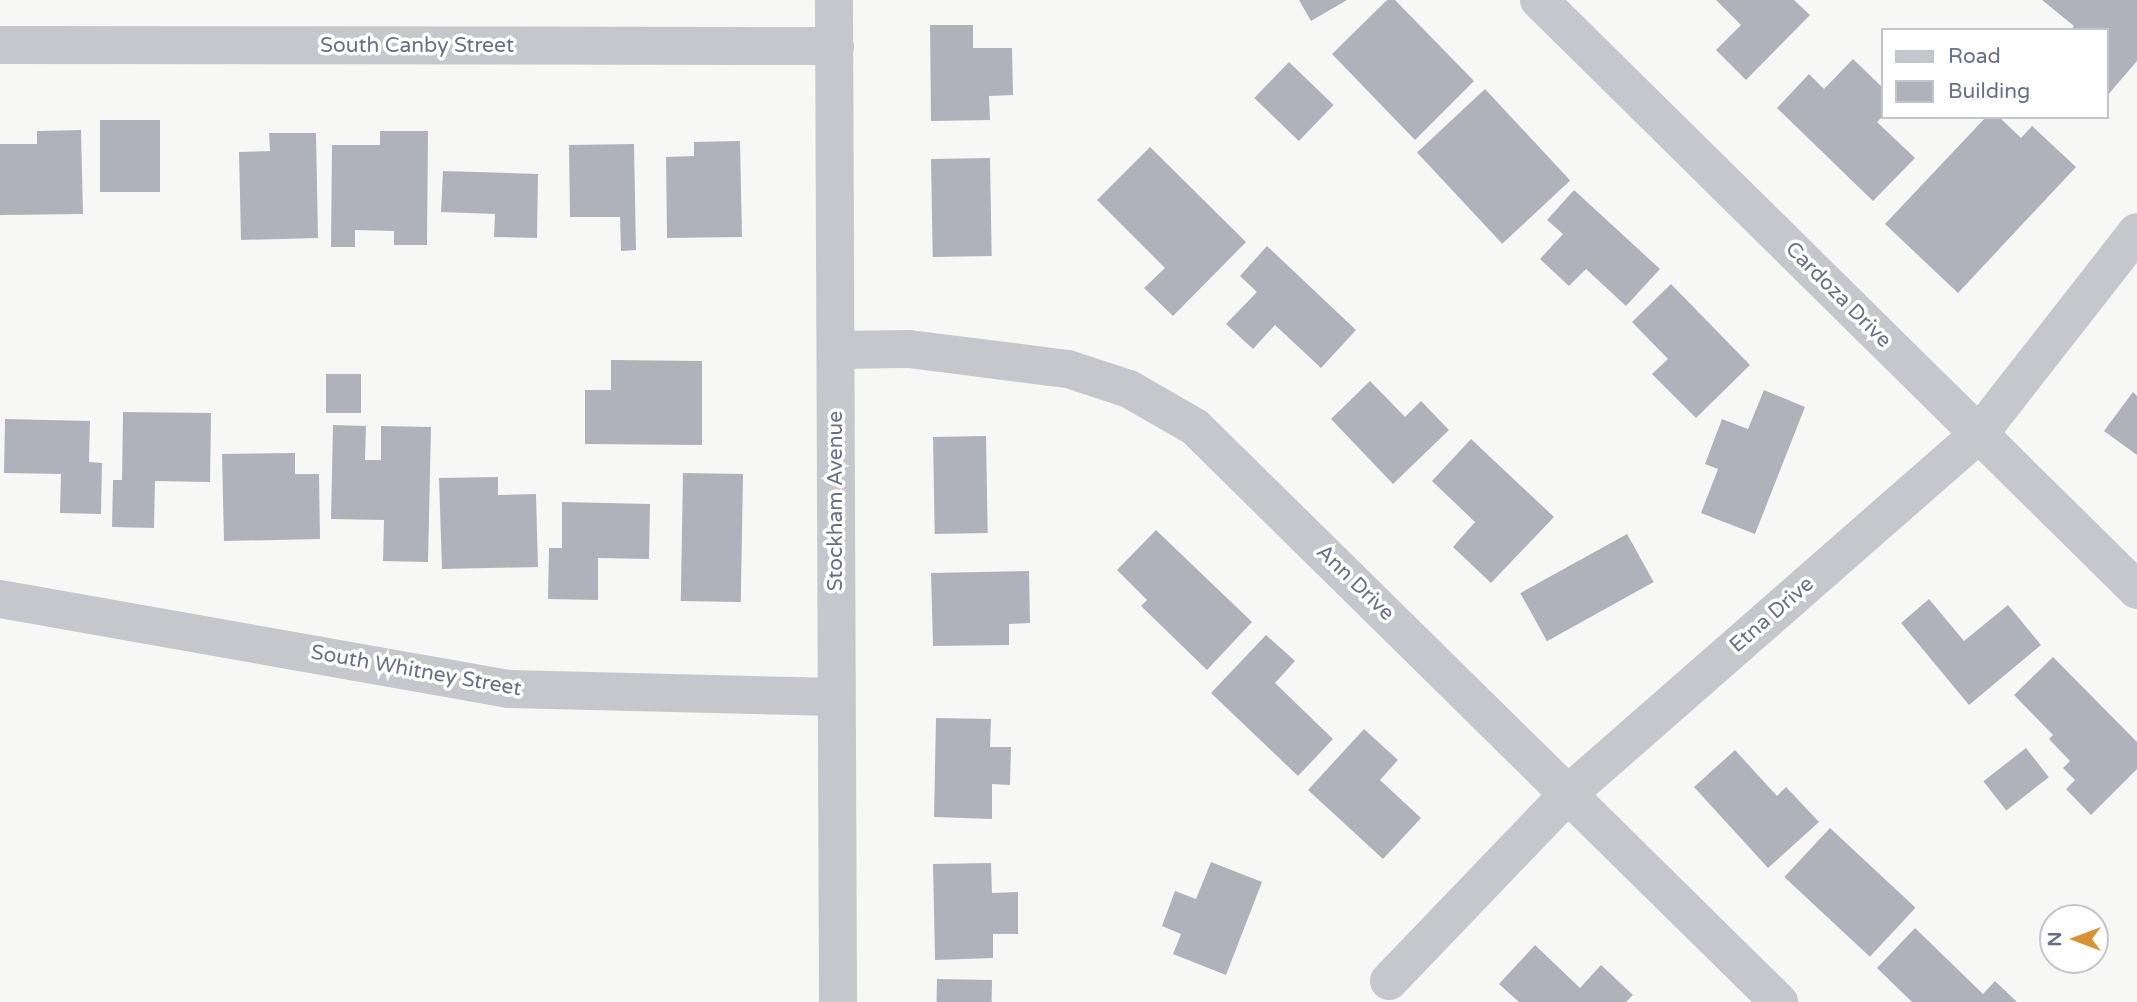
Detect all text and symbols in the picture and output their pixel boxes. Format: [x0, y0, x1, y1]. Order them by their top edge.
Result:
legend [1882, 28, 2109, 119]
street label: South Canby Street [320, 33, 514, 59]
text: Road [1948, 44, 2001, 69]
text: Building [1948, 79, 2030, 104]
street label: Cardoza Drive [1780, 237, 1896, 353]
street label: Stockham Avenue [823, 411, 849, 591]
street label: Ann Drive [1311, 540, 1399, 626]
street label: Etna Drive [1725, 572, 1819, 658]
street label: South Whitney Street [309, 640, 523, 702]
north arrow [2039, 904, 2109, 974]
text: N [2044, 931, 2066, 947]

